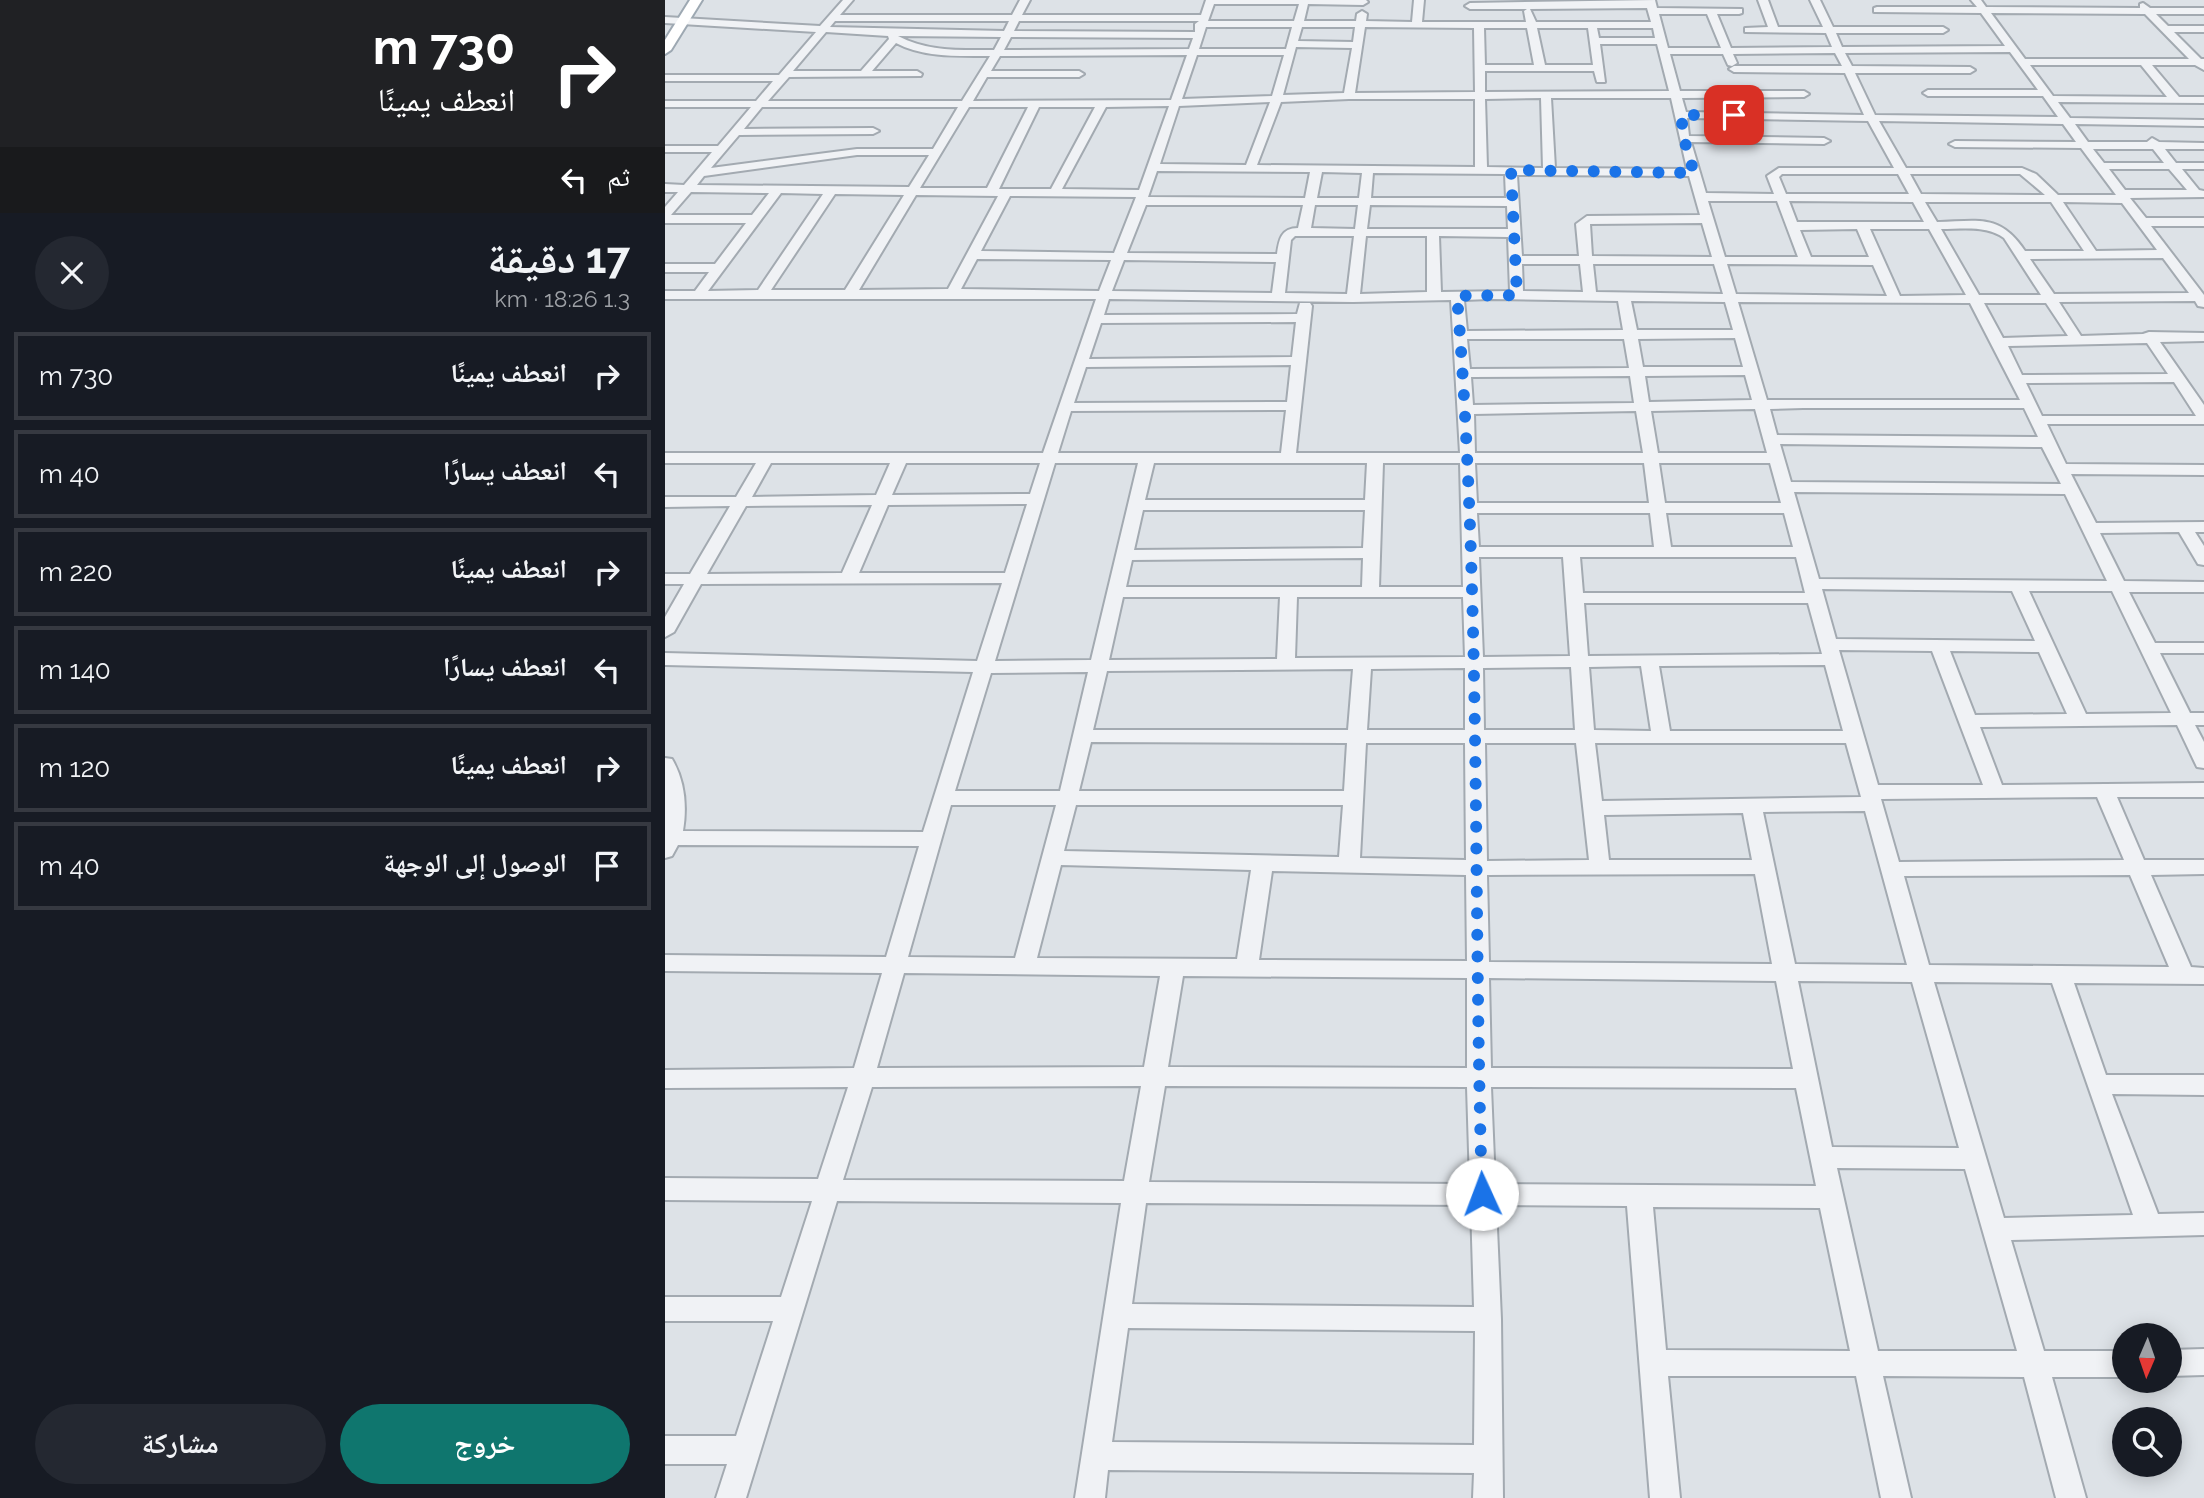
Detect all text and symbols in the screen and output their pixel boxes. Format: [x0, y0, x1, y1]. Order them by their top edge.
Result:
text: 730 m [373, 18, 515, 75]
icon: right [539, 28, 630, 119]
text: انعطف يمينًا [378, 81, 515, 118]
pin [1704, 85, 1764, 145]
icon: arrive [1715, 96, 1753, 134]
icon: left [555, 161, 593, 199]
text: ثم [607, 162, 630, 192]
text: 17 دقيقة [487, 234, 630, 283]
button: close [35, 236, 109, 310]
text: 1.3 km · 18:26 [495, 285, 630, 312]
icon: right [588, 357, 626, 395]
text: انعطف يمينًا [450, 358, 567, 388]
text: 730 m [39, 361, 113, 391]
icon: left [588, 455, 626, 493]
text: انعطف يسارًا [443, 456, 567, 486]
text: 40 m [39, 459, 100, 489]
icon: right [588, 553, 626, 591]
text: انعطف يمينًا [450, 554, 567, 584]
text: 220 m [39, 557, 113, 587]
icon: left [588, 651, 626, 689]
text: انعطف يسارًا [443, 652, 567, 682]
text: 140 m [39, 655, 111, 685]
icon: right [588, 749, 626, 787]
text: انعطف يمينًا [450, 750, 567, 780]
text: 120 m [39, 753, 110, 783]
icon: arrive [588, 847, 626, 885]
text: الوصول إلى الوجهة [384, 848, 567, 878]
text: 40 m [39, 851, 100, 881]
position arrow [1445, 1157, 1519, 1231]
north arrow [2112, 1323, 2182, 1393]
map controls [2112, 1323, 2182, 1477]
button: مشاركة [35, 1404, 326, 1484]
button: خروج [340, 1404, 630, 1484]
button: search [2112, 1407, 2182, 1477]

